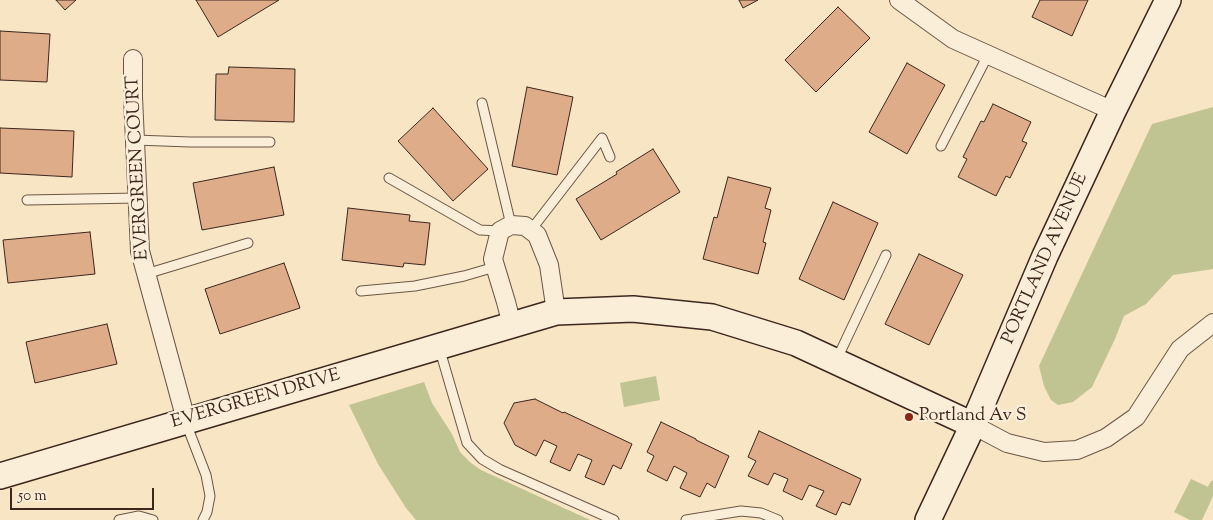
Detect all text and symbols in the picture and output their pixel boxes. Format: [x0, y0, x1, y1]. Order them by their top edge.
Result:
street label: EVERGREEN COURT [123, 75, 155, 261]
street label: PORTLAND AVENUE [999, 170, 1093, 348]
street label: EVERGREEN DRIVE [169, 366, 343, 434]
place label: Portland Av S [919, 406, 1027, 428]
marker: Portland Av S [903, 411, 915, 423]
scale bar [12, 478, 156, 510]
text: 50 m [18, 486, 47, 507]

